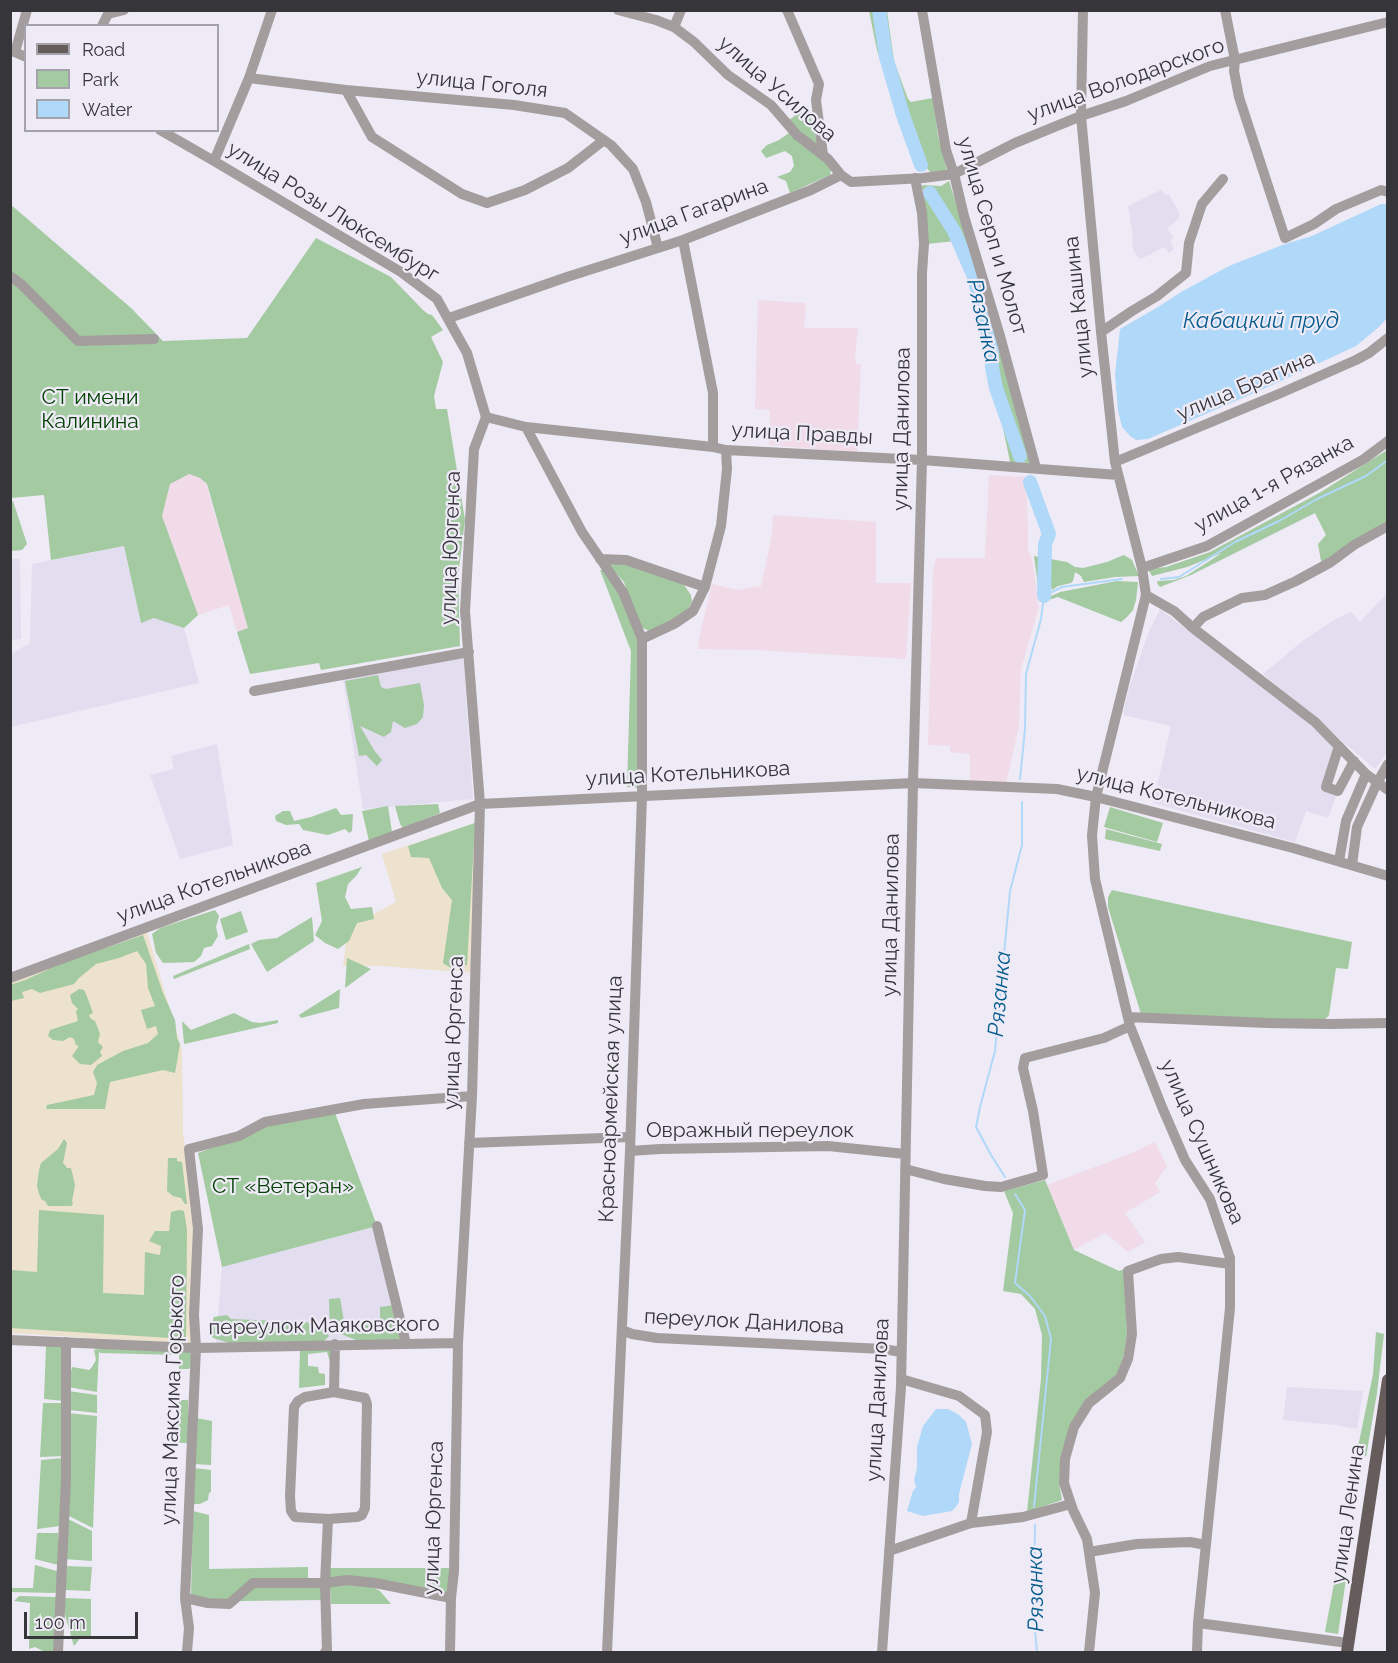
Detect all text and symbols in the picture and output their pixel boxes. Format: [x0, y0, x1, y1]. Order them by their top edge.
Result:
legend [24, 24, 219, 132]
street label: улица Усилова [713, 31, 841, 147]
street label: улица Володарского [1024, 33, 1228, 127]
text: Road [82, 39, 125, 60]
street label: улица Гоголя [415, 65, 549, 103]
text: Park [82, 69, 119, 90]
text: Water [82, 99, 132, 120]
street label: улица Серп и Молот [952, 134, 1032, 338]
street label: улица Розы Люксембург [222, 136, 444, 288]
street label: улица Гагарина [616, 173, 772, 251]
street label: улица Кашина [1059, 235, 1099, 379]
water label: Рязанка [961, 276, 1005, 366]
water label: Кабацкий пруд [1183, 308, 1339, 334]
street label: улица Брагина [1173, 346, 1319, 426]
street label: улица Данилова [888, 347, 916, 511]
park label: СТ имени Калинина [41, 385, 139, 435]
street label: улица Правды [731, 418, 873, 450]
street label: улица 1-я Рязанка [1190, 430, 1358, 538]
street label: улица Юргенса [436, 470, 466, 626]
street label: улица Котельникова [585, 756, 791, 792]
street label: улица Котельникова [1074, 761, 1278, 835]
street label: улица Данилова [877, 833, 905, 997]
street label: улица Котельникова [114, 835, 314, 929]
water label: Рязанка [983, 950, 1017, 1038]
street label: улица Юргенса [439, 955, 469, 1111]
street label: Красноармейская улица [594, 975, 628, 1223]
street label: улица Сушникова [1154, 1056, 1250, 1228]
street label: Овражный переулок [646, 1118, 854, 1144]
park label: СТ «Ветеран» [212, 1174, 354, 1200]
street label: улица Максима Горького [156, 1274, 190, 1526]
street label: переулок Данилова [643, 1304, 845, 1340]
street label: переулок Маяковского [208, 1311, 440, 1341]
street label: улица Данилова [861, 1318, 895, 1482]
street label: улица Юргенса [419, 1440, 449, 1596]
street label: улица Ленина [1326, 1443, 1370, 1585]
water label: Рязанка [1022, 1546, 1050, 1632]
scale bar [27, 1600, 141, 1638]
text: 100 m [35, 1612, 86, 1633]

